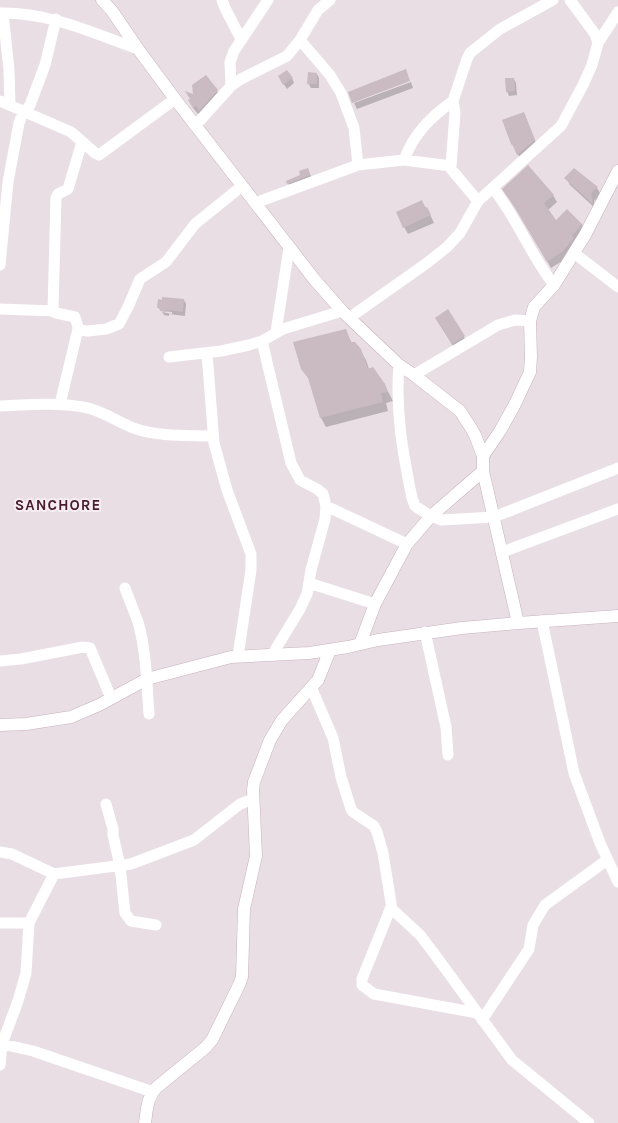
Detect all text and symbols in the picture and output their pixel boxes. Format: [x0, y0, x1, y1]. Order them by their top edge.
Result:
district label: SANCHORE [15, 496, 101, 514]

